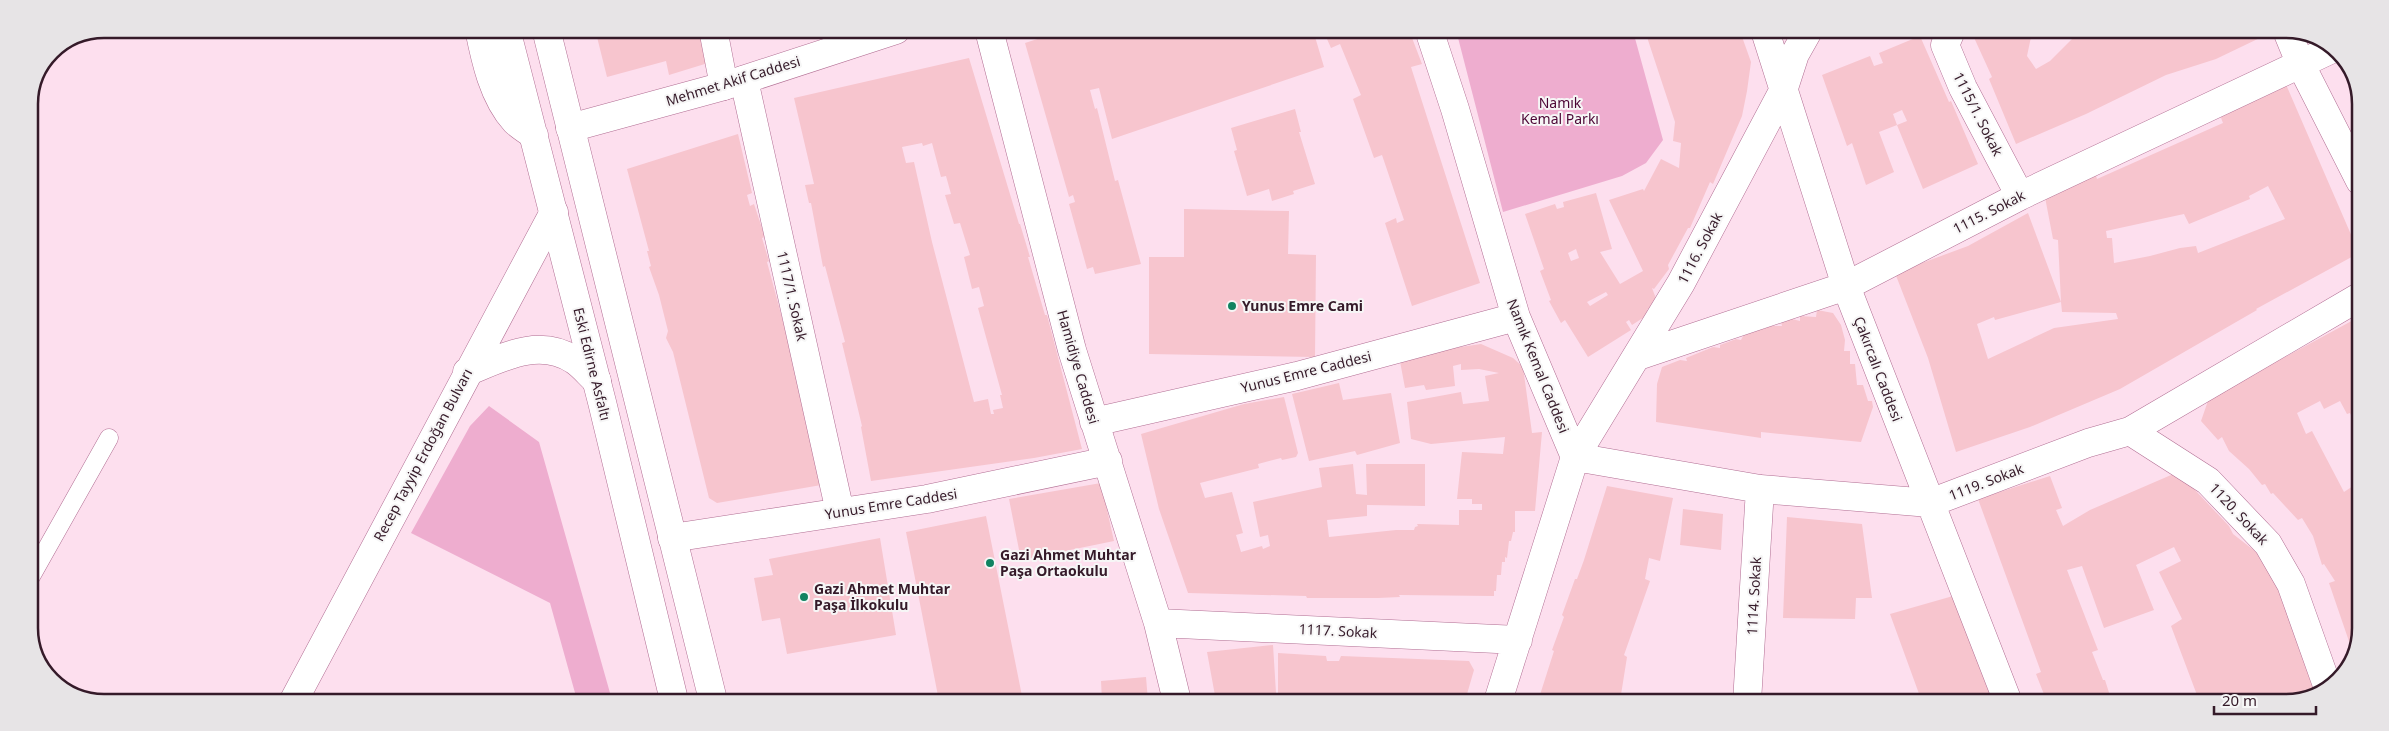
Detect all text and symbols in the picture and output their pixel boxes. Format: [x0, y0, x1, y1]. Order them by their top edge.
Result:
street label: Mehmet Akif Caddesi [663, 51, 802, 110]
street label: 1115/1. Sokak [1949, 69, 2008, 159]
park label: Namık Kemal Parkı [1521, 93, 1599, 128]
street label: 1115. Sokak [1950, 185, 2028, 238]
street label: 1116. Sokak [1673, 208, 1727, 287]
street label: 1117/1. Sokak [773, 249, 812, 343]
place label: Yunus Emre Cami [1242, 296, 1363, 315]
street label: Namık Kemal Caddesi [1503, 296, 1574, 436]
marker: Yunus Emre Cami [1226, 300, 1238, 312]
street label: Eski Edirne Asfaltı [569, 305, 616, 422]
street label: Hamidiye Caddesi [1053, 308, 1104, 426]
street label: Çakırcalı Caddesi [1850, 314, 1907, 424]
street label: Yunus Emre Caddesi [1239, 346, 1373, 397]
street label: Recep Tayyip Erdoğan Bulvarı [369, 365, 476, 544]
street label: 1119. Sokak [1946, 458, 2026, 504]
street label: 1120. Sokak [2206, 479, 2273, 549]
street label: Yunus Emre Caddesi [823, 484, 959, 523]
place label: Gazi Ahmet Muhtar Paşa Ortaokulu [1000, 545, 1137, 580]
street label: 1114. Sokak [1742, 556, 1765, 636]
marker: Gazi Ahmet Muhtar Paşa Ortaokulu [984, 557, 996, 569]
place label: Gazi Ahmet Muhtar Paşa İlkokulu [814, 579, 951, 614]
marker: Gazi Ahmet Muhtar Paşa İlkokulu [798, 591, 810, 603]
street label: 1117. Sokak [1298, 619, 1378, 642]
scale bar [2214, 684, 2316, 716]
text: 20 m [2222, 690, 2257, 710]

